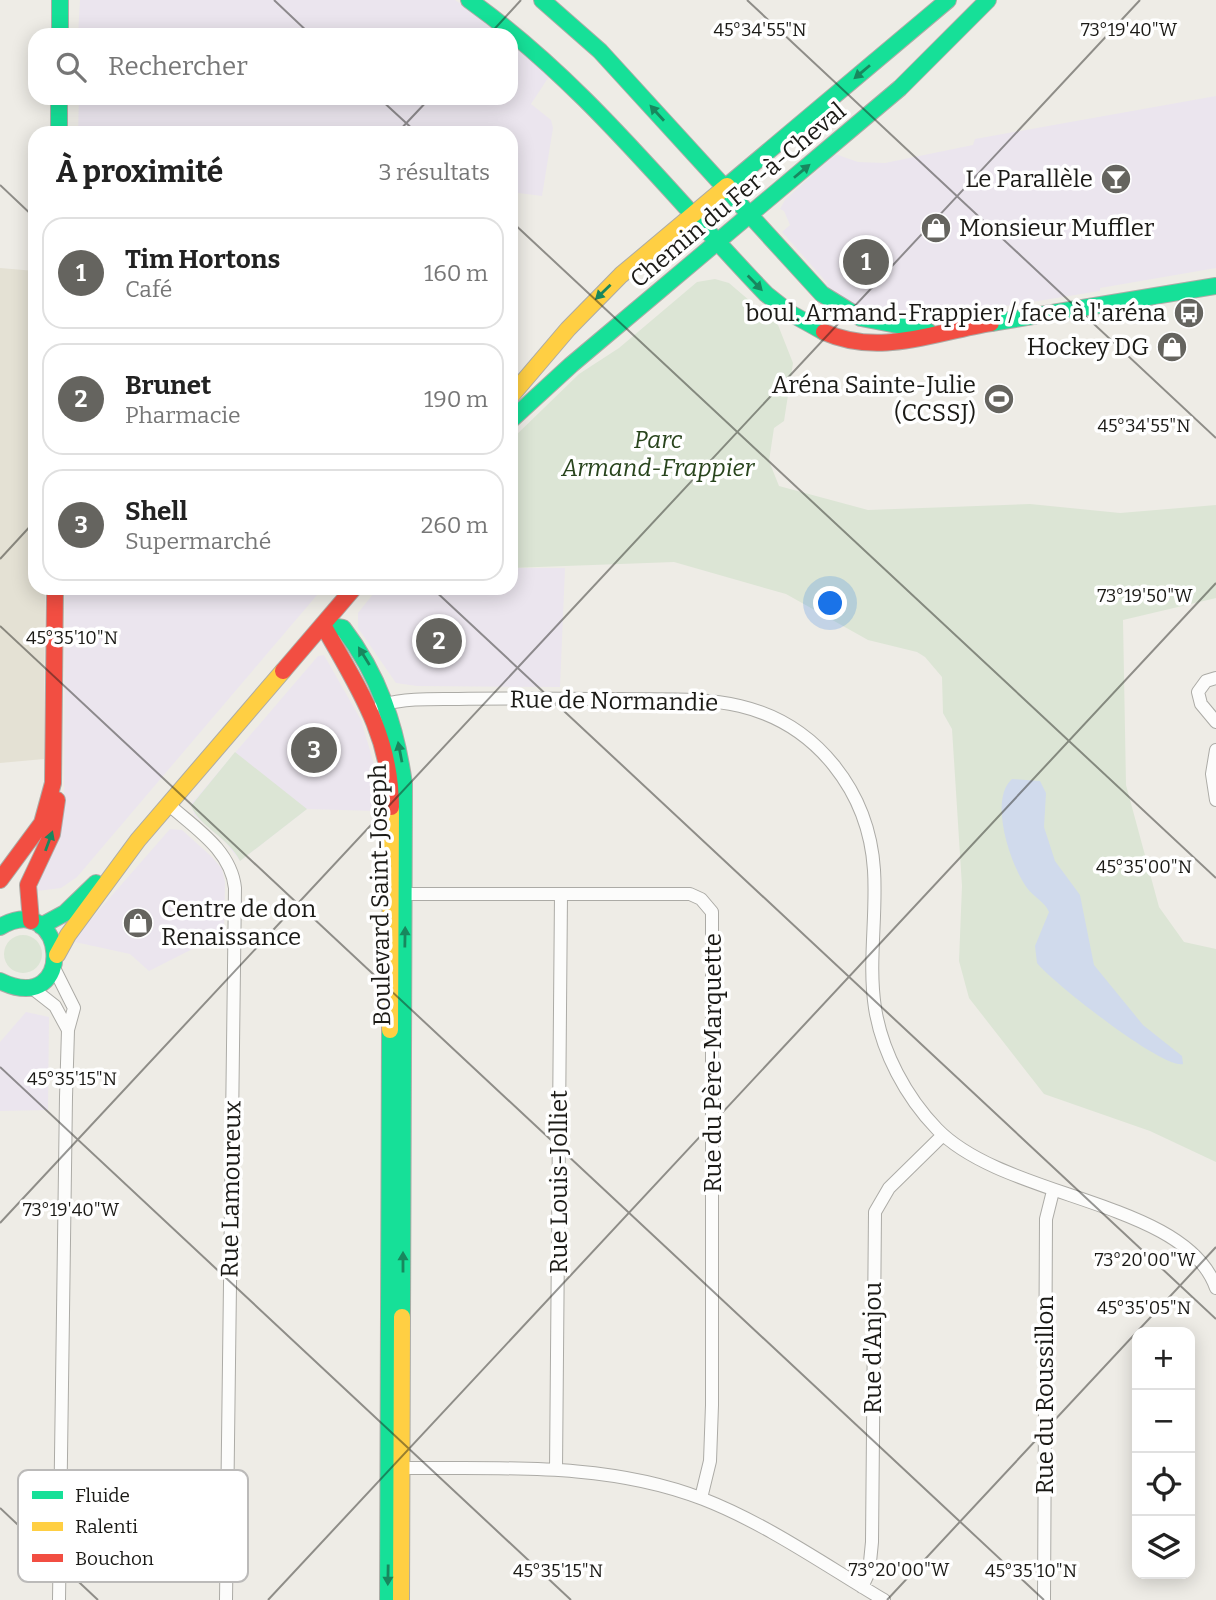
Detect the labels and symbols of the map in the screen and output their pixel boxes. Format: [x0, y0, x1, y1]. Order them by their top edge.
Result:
text: 45°34'55"N [713, 19, 807, 41]
text: 73°19'40"W [1081, 19, 1178, 41]
one-way arrow [853, 64, 871, 80]
street label: Chemin du Fer-à-Cheval [625, 97, 851, 293]
one-way arrow [650, 105, 665, 122]
bar icon: Le Parallèle [1099, 162, 1133, 196]
one-way arrow [793, 164, 810, 179]
place label: Le Parallèle [965, 165, 1093, 193]
shop icon: Monsieur Muffler [919, 211, 953, 245]
place label: Monsieur Muffler [959, 214, 1155, 242]
pin: 1 [843, 236, 889, 288]
one-way arrow [746, 274, 763, 291]
one-way arrow [596, 283, 612, 300]
bus stop icon: boul. Armand-Frappier / face à l'aréna [1172, 296, 1206, 330]
place label: boul. Armand-Frappier / face à l'aréna [745, 299, 1166, 327]
shop icon: Hockey DG [1155, 330, 1189, 364]
place label: Hockey DG [1027, 333, 1149, 361]
place label: Aréna Sainte-Julie (CCSSJ) [772, 371, 976, 427]
sports icon: Aréna Sainte-Julie (CCSSJ) [982, 382, 1016, 416]
text: 45°34'55"N [1097, 415, 1191, 437]
park label: Parc Armand-Frappier [561, 426, 756, 482]
text: 73°19'50"W [1097, 585, 1193, 607]
your location [813, 586, 847, 620]
pin: 2 [416, 615, 462, 667]
text: 45°35'10"N [26, 627, 118, 649]
one-way arrow [357, 646, 370, 666]
street label: Rue de Normandie [509, 685, 719, 717]
pin: 3 [291, 724, 337, 776]
one-way arrow [394, 741, 405, 763]
street label: Boulevard Saint-Joseph [364, 764, 396, 1026]
one-way arrow [44, 830, 55, 851]
text: 45°35'00"N [1096, 856, 1192, 878]
place label: Centre de don Renaissance [161, 895, 316, 951]
shop icon: Centre de don Renaissance [121, 906, 155, 940]
one-way arrow [400, 926, 411, 948]
street label: Rue du Père-Marquette [699, 933, 727, 1193]
text: 45°35'15"N [27, 1068, 117, 1090]
street label: Rue Louis-Jolliet [545, 1090, 573, 1274]
street label: Rue Lamoureux [215, 1100, 247, 1278]
text: 73°19'40"W [23, 1199, 120, 1221]
text: 73°20'00"W [1095, 1249, 1196, 1271]
one-way arrow [397, 1251, 409, 1273]
street label: Rue d'Anjou [859, 1282, 887, 1414]
street label: Rue du Roussillon [1031, 1296, 1059, 1494]
text: 45°35'05"N [1097, 1297, 1191, 1319]
legend [18, 1470, 248, 1582]
text: Fluide [75, 1484, 130, 1507]
text: Ralenti [75, 1515, 138, 1538]
text: Bouchon [75, 1547, 154, 1570]
text: 73°20'00"W [849, 1559, 950, 1581]
text: 45°35'15"N [513, 1560, 603, 1582]
text: 45°35'10"N [985, 1560, 1077, 1582]
one-way arrow [382, 1564, 394, 1586]

